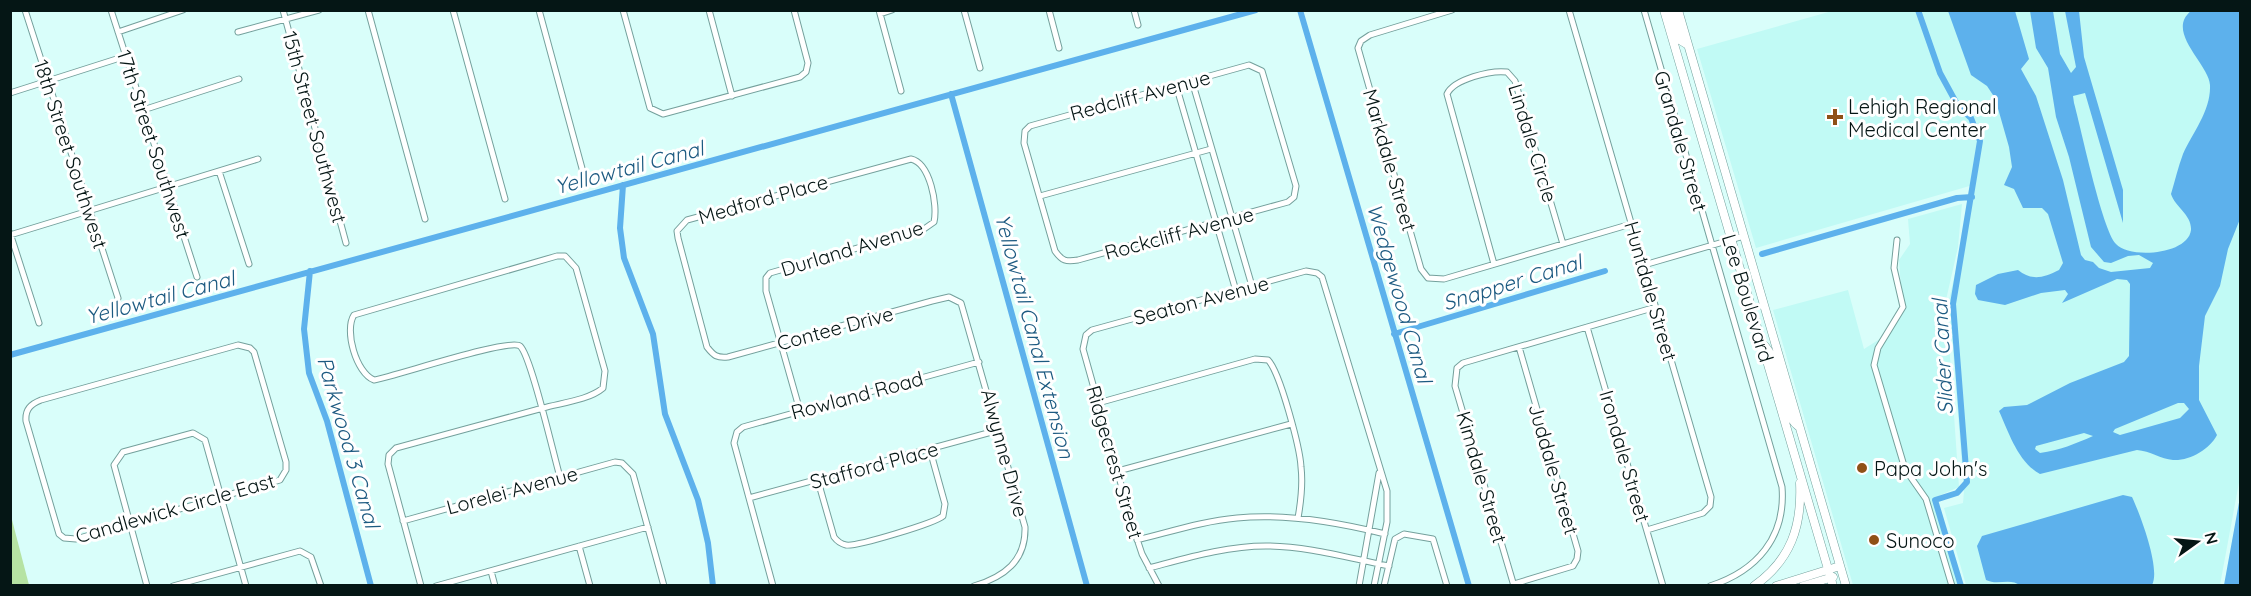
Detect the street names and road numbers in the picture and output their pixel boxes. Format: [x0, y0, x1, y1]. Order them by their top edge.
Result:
street label: 15th Street Southwest [277, 28, 353, 226]
street label: 17th Street Southwest [112, 47, 196, 242]
street label: 18th Street Southwest [29, 56, 113, 252]
street label: Redcliff Avenue [1067, 64, 1213, 126]
street label: Grandale Street [1649, 68, 1713, 214]
street label: Lindale Circle [1503, 81, 1563, 205]
street label: Markdale Street [1358, 86, 1422, 234]
street label: Medford Place [695, 169, 831, 229]
street label: Rockcliff Avenue [1102, 201, 1256, 265]
street label: Durland Avenue [778, 214, 926, 282]
street label: Huntdale Street [1619, 218, 1683, 364]
street label: Lee Boulevard [1717, 231, 1779, 365]
street label: Seaton Avenue [1131, 270, 1271, 330]
street label: Contee Drive [774, 300, 896, 356]
street label: Rowland Road [788, 365, 926, 425]
street label: Ridgecrest Street [1081, 382, 1149, 542]
street label: Alwynne Drive [976, 386, 1034, 520]
street label: Irondale Street [1594, 387, 1656, 525]
street label: Juddale Street [1523, 401, 1585, 538]
street label: Kimdale Street [1451, 408, 1513, 546]
street label: Stafford Place [807, 436, 941, 494]
street label: Lorelei Avenue [444, 460, 580, 520]
street label: Candlewick Circle East [72, 468, 278, 548]

